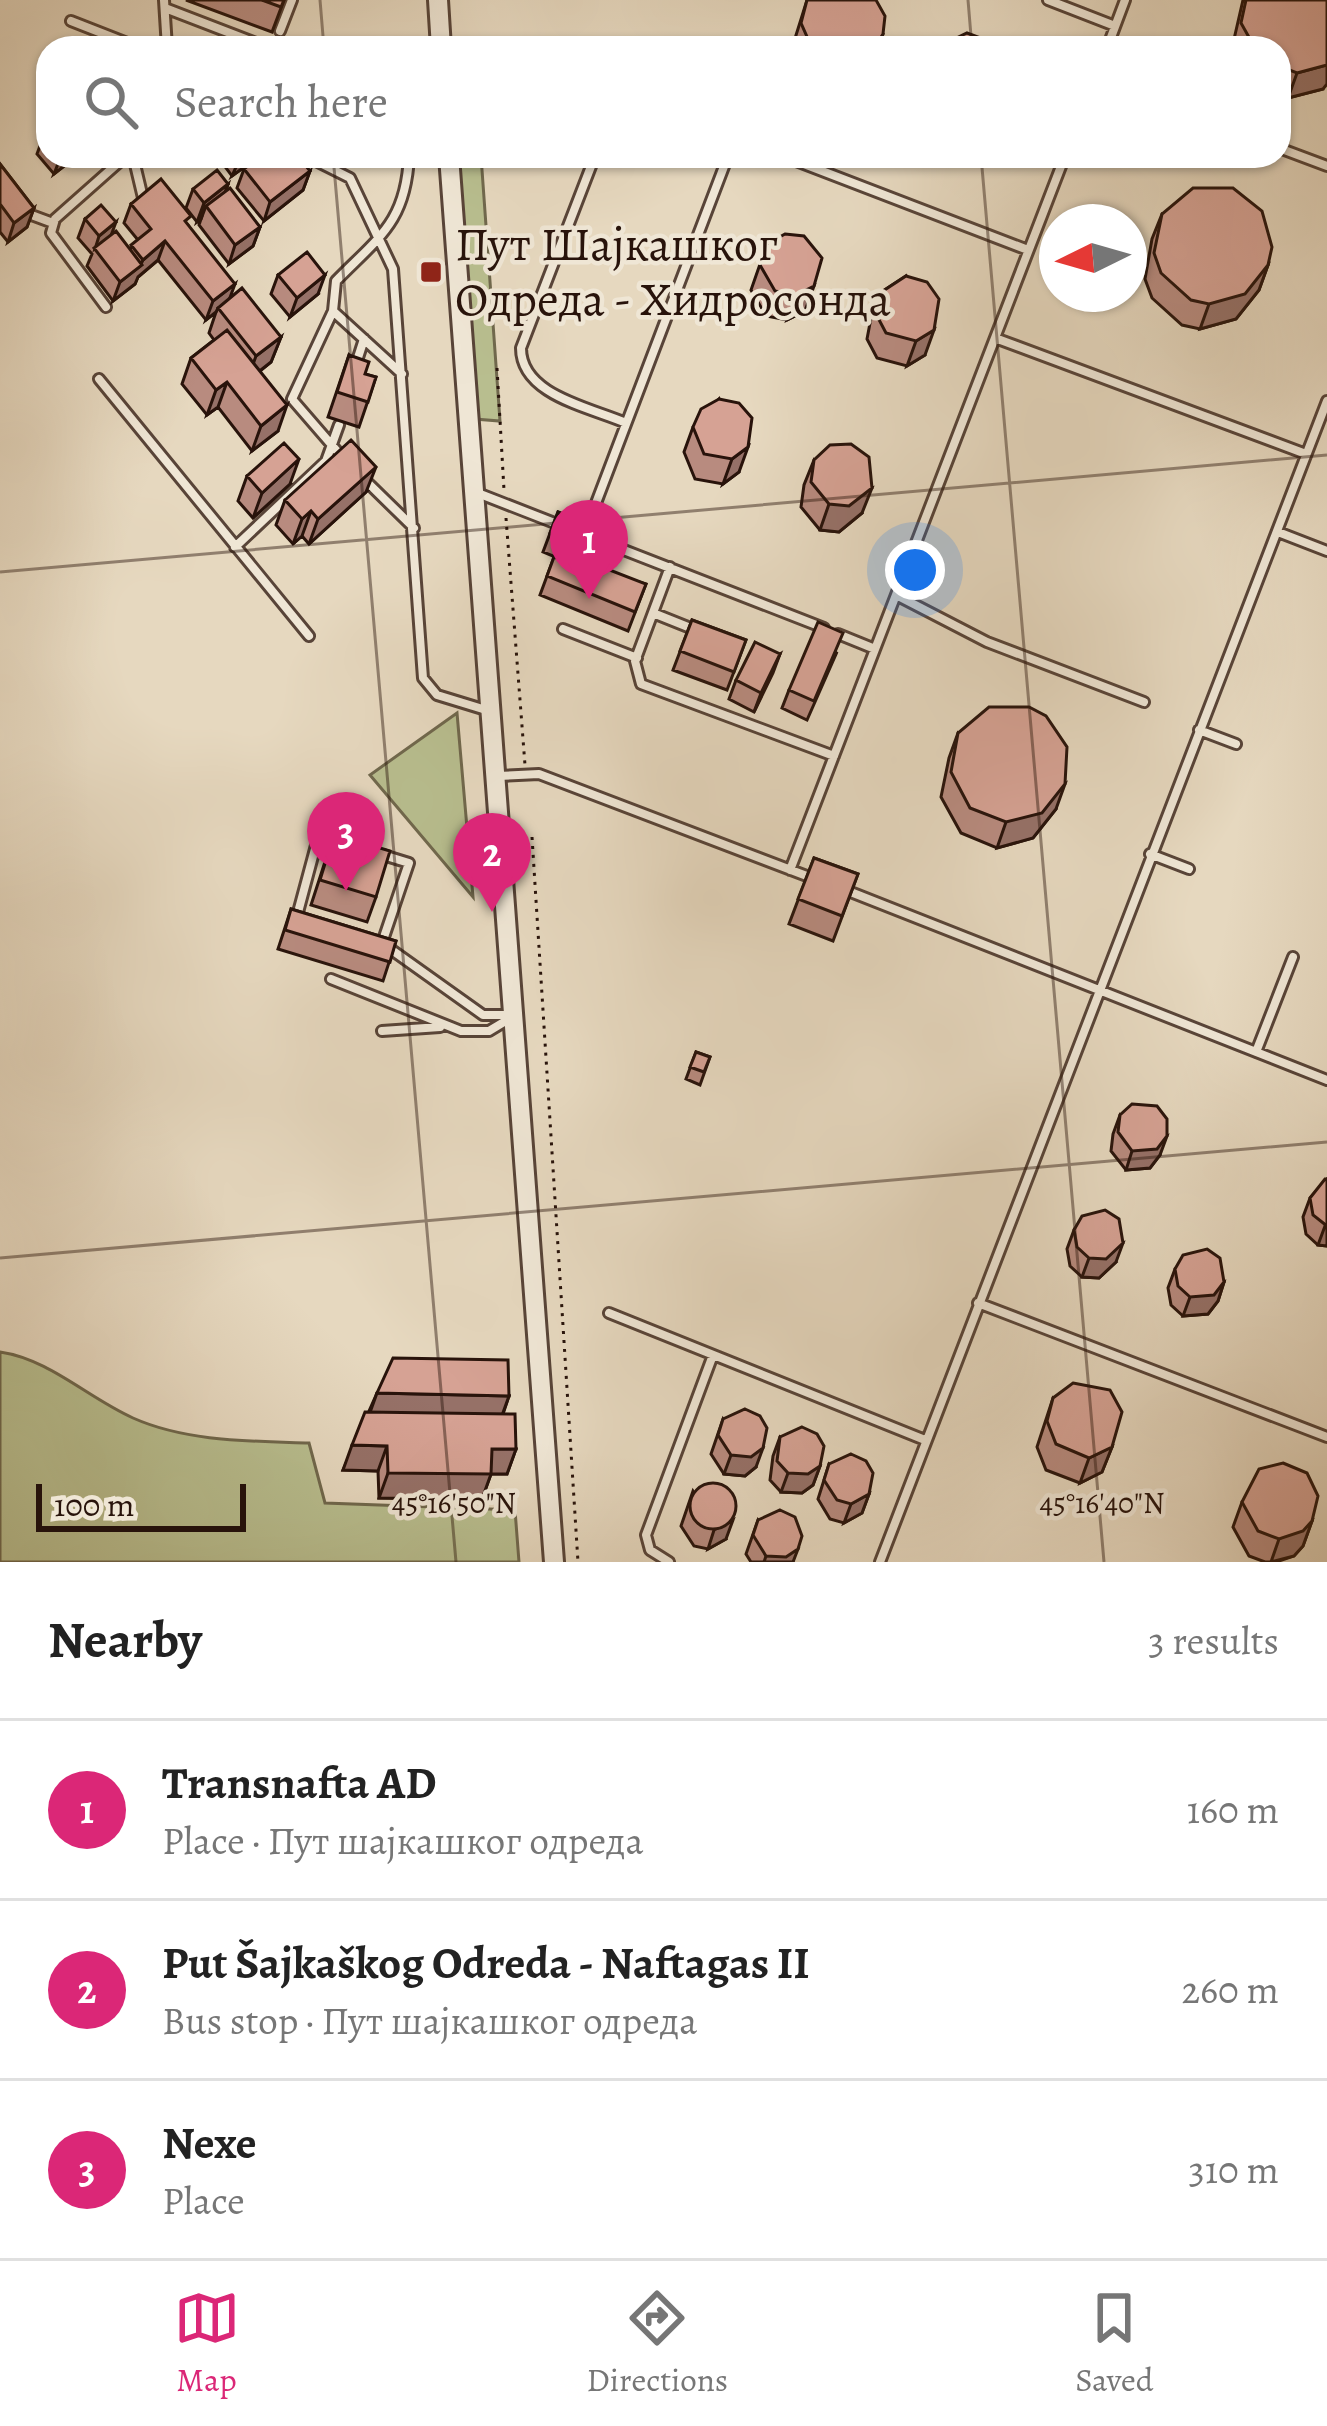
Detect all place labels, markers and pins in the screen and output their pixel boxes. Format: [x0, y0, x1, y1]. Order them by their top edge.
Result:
place label: Пут Шајкашког Одреда - Хидросонда [455, 211, 891, 332]
marker: Пут Шајкашког Одреда - Хидросонда [418, 259, 444, 285]
pin: 1 [550, 500, 628, 599]
pin: 3 [307, 792, 385, 891]
pin: 2 [453, 813, 531, 912]

